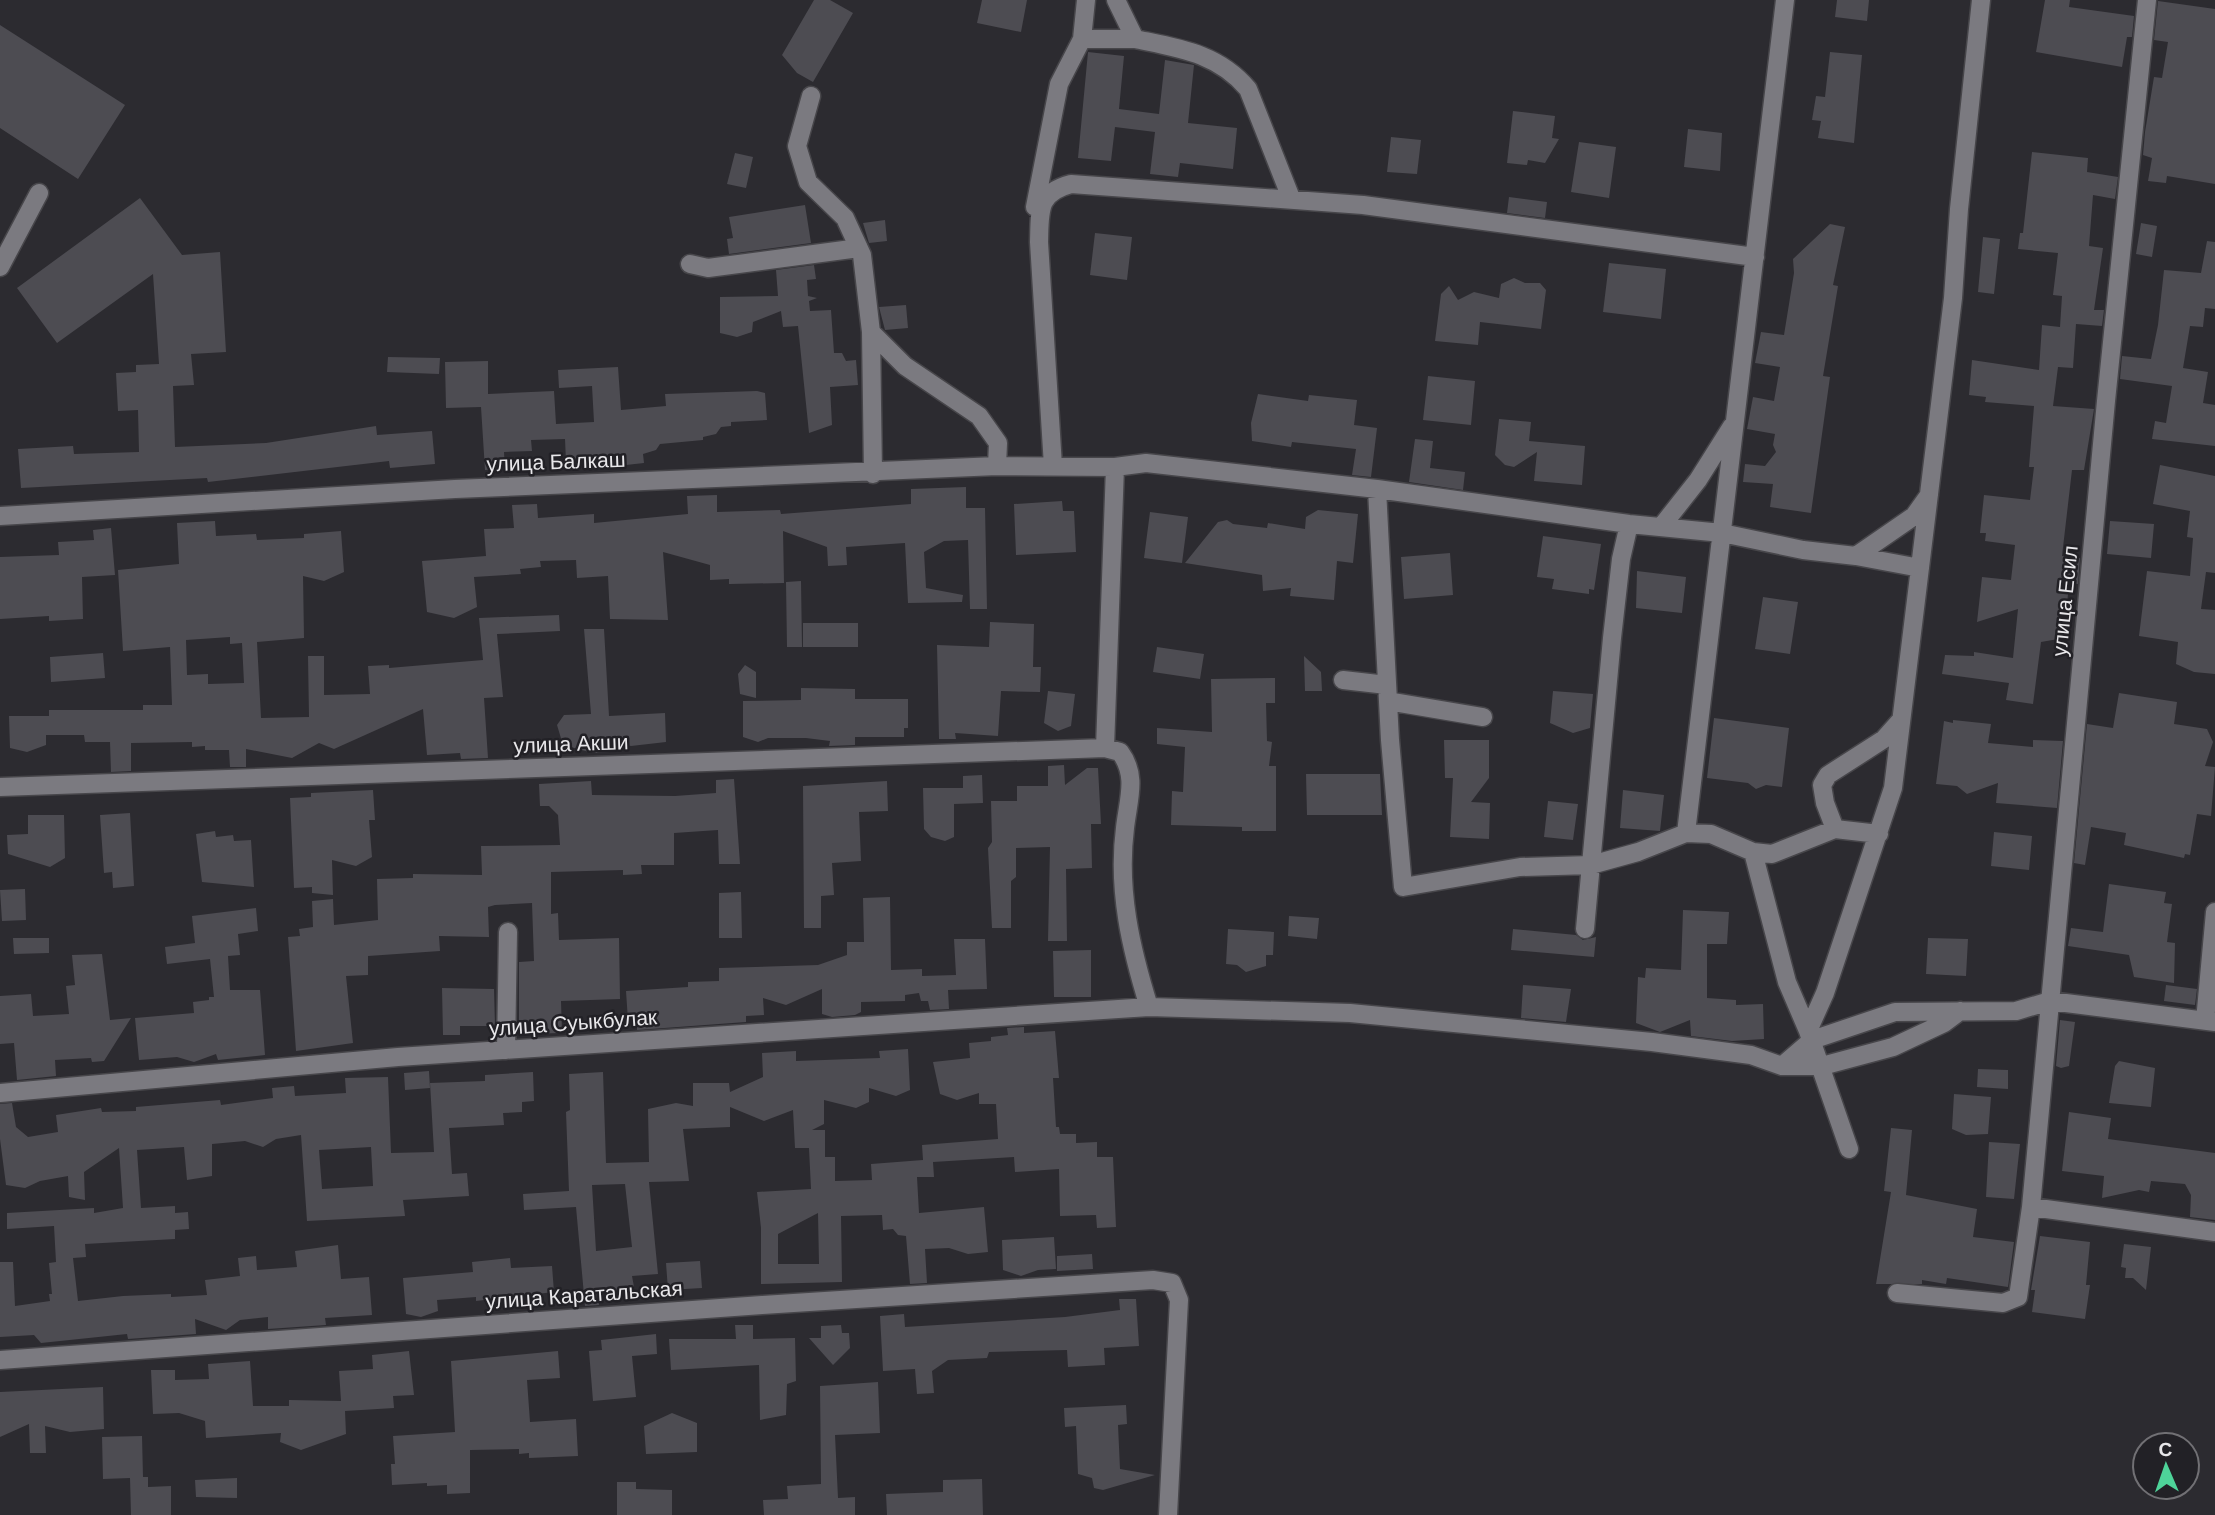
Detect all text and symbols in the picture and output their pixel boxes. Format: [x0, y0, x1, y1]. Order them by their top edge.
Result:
street label: улица Балкаш [486, 446, 626, 478]
street label: улица Есил [2045, 544, 2085, 658]
street label: улица Акши [513, 728, 629, 760]
street label: улица Суыкбулак [488, 1003, 659, 1043]
street label: улица Каратальская [484, 1274, 684, 1316]
north arrow [2131, 1431, 2201, 1501]
text: С [2158, 1437, 2173, 1462]

